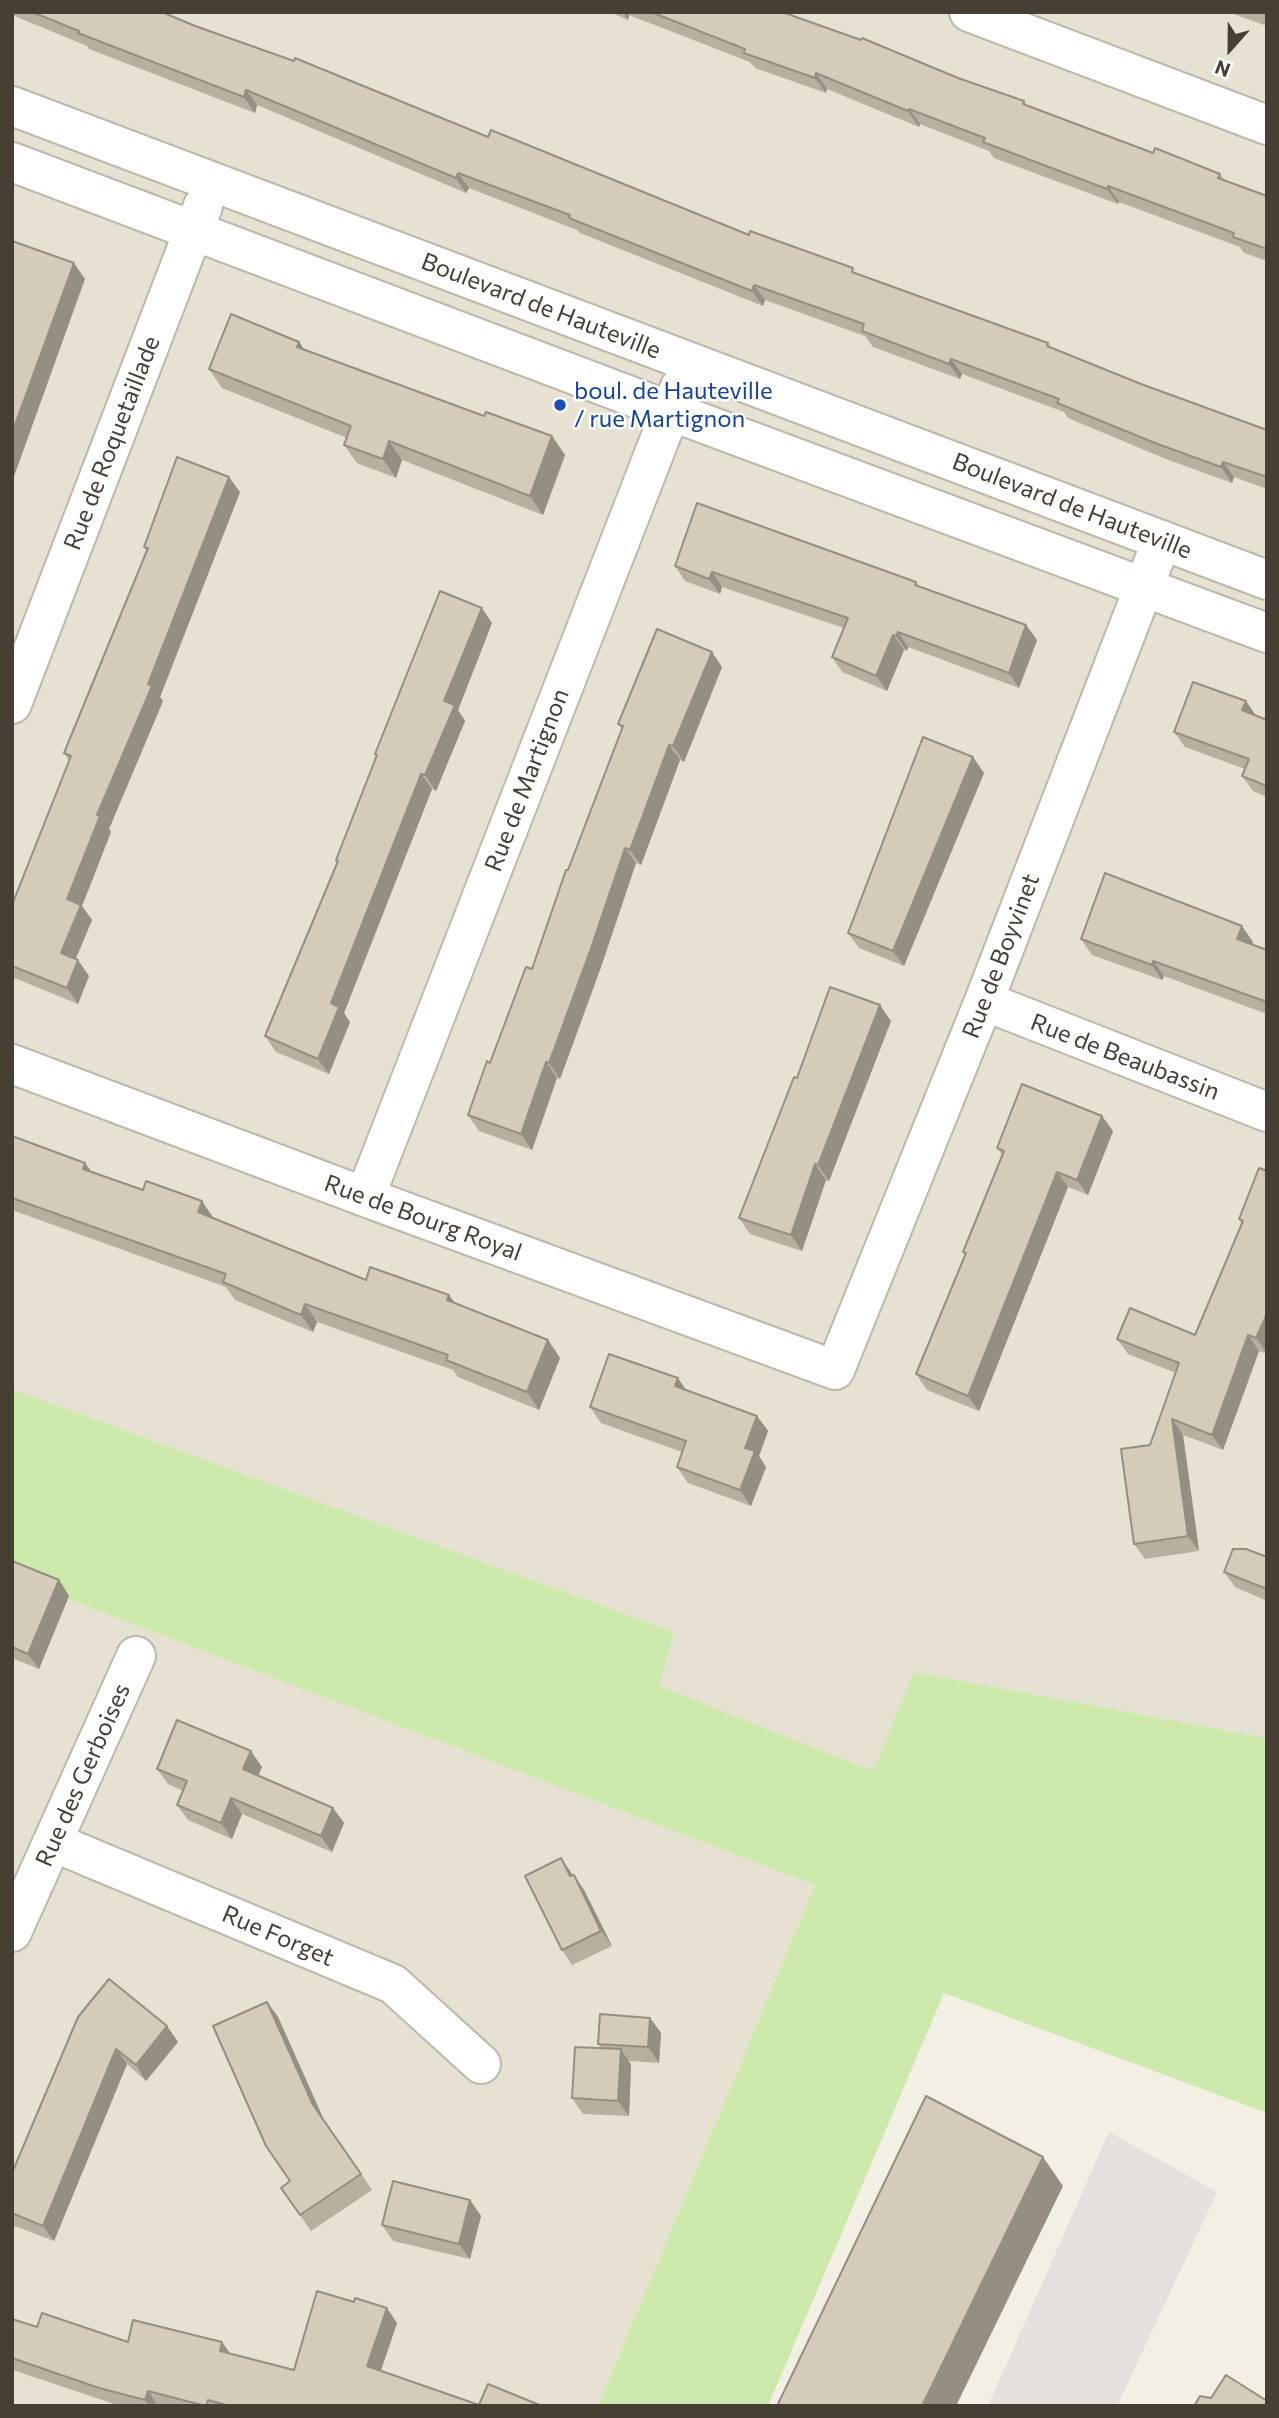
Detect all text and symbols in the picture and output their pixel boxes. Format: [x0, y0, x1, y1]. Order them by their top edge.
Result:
north arrow [1195, 14, 1265, 84]
text: N [1212, 56, 1233, 82]
street label: Boulevard de Hauteville [417, 247, 665, 365]
street label: Rue de Roquetaillade [58, 332, 166, 554]
place label: boul. de Hauteville / rue Martignon [574, 377, 773, 433]
marker: boul. de Hauteville / rue Martignon [552, 397, 568, 413]
street label: Boulevard de Hauteville [948, 447, 1196, 565]
street label: Rue de Martignon [479, 685, 575, 875]
street label: Rue de Boyvinet [956, 870, 1046, 1042]
street label: Rue de Beaubassin [1026, 1008, 1224, 1106]
street label: Rue de Bourg Royal [320, 1169, 526, 1267]
street label: Rue des Gerboises [30, 1679, 136, 1871]
street label: Rue Forget [218, 1900, 338, 1972]

